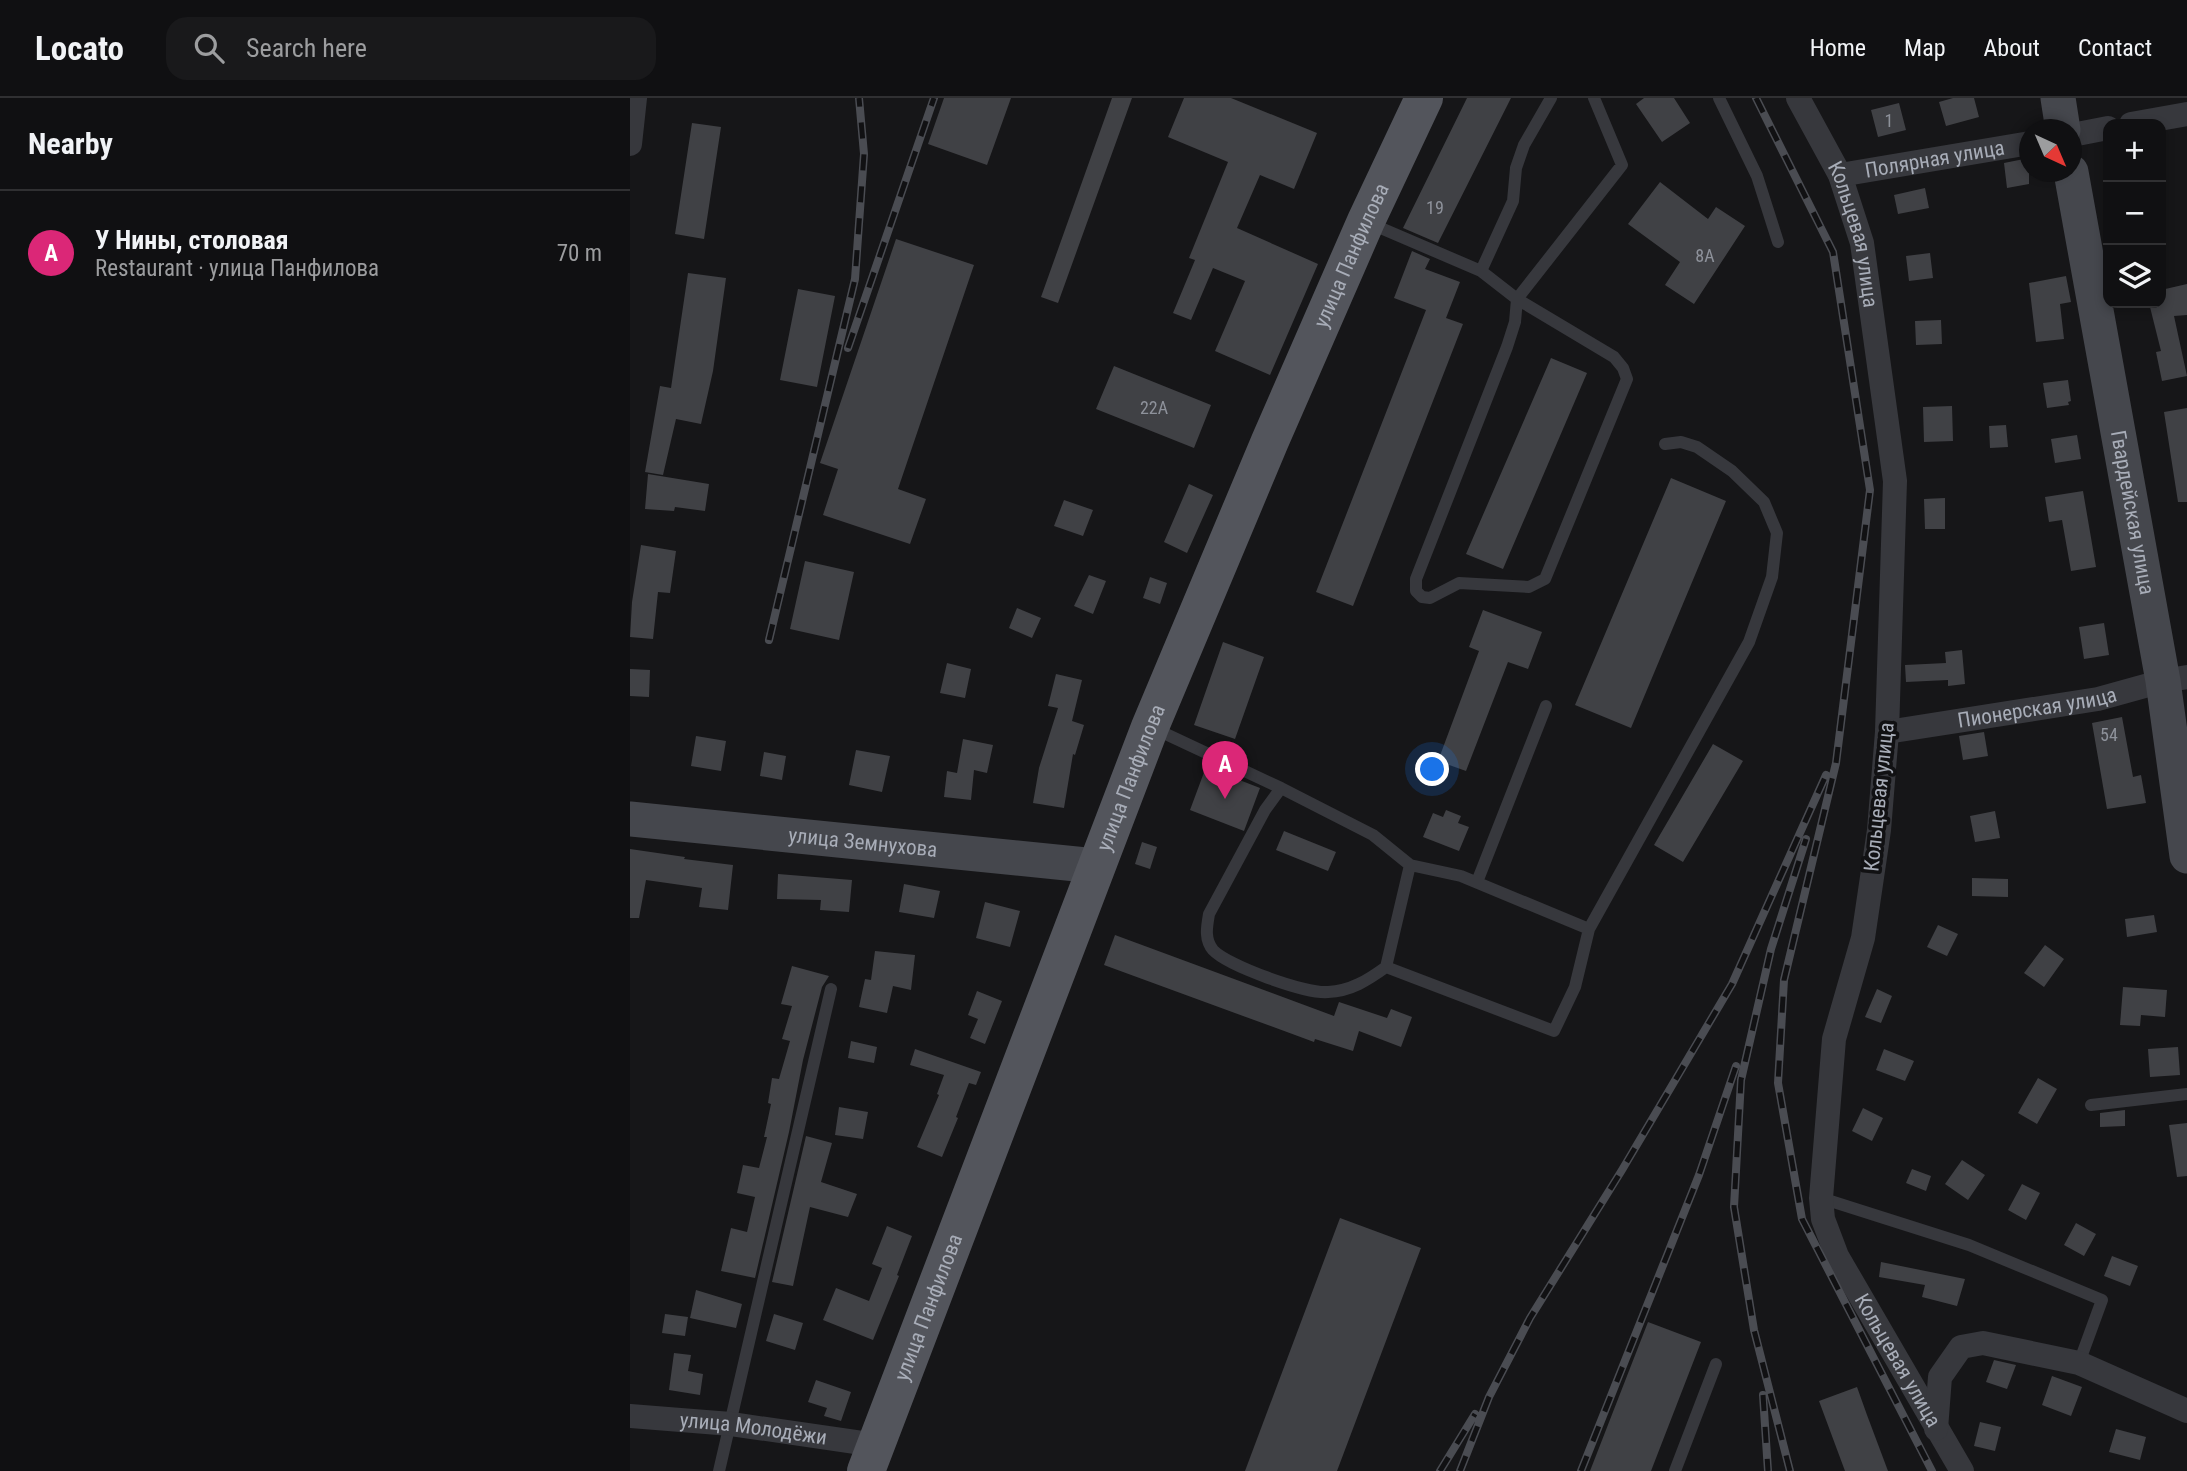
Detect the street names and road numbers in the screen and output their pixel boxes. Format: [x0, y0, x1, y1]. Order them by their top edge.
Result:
street label: Полярная улица [1863, 135, 2006, 183]
street label: Кольцевая улица [1823, 157, 1883, 309]
street label: улица Панфилова [1309, 180, 1394, 331]
street label: Гвардейская улица [2106, 428, 2159, 597]
street label: Пионерская улица [1956, 682, 2119, 733]
street label: улица Панфилова [1092, 701, 1170, 855]
street label: Кольцевая улица [1859, 721, 1899, 873]
street label: улица Земнухова [787, 823, 938, 862]
street label: улица Панфилова [890, 1231, 967, 1384]
street label: Кольцевая улица [1850, 1289, 1946, 1431]
street label: улица Молодёжи [679, 1408, 828, 1450]

